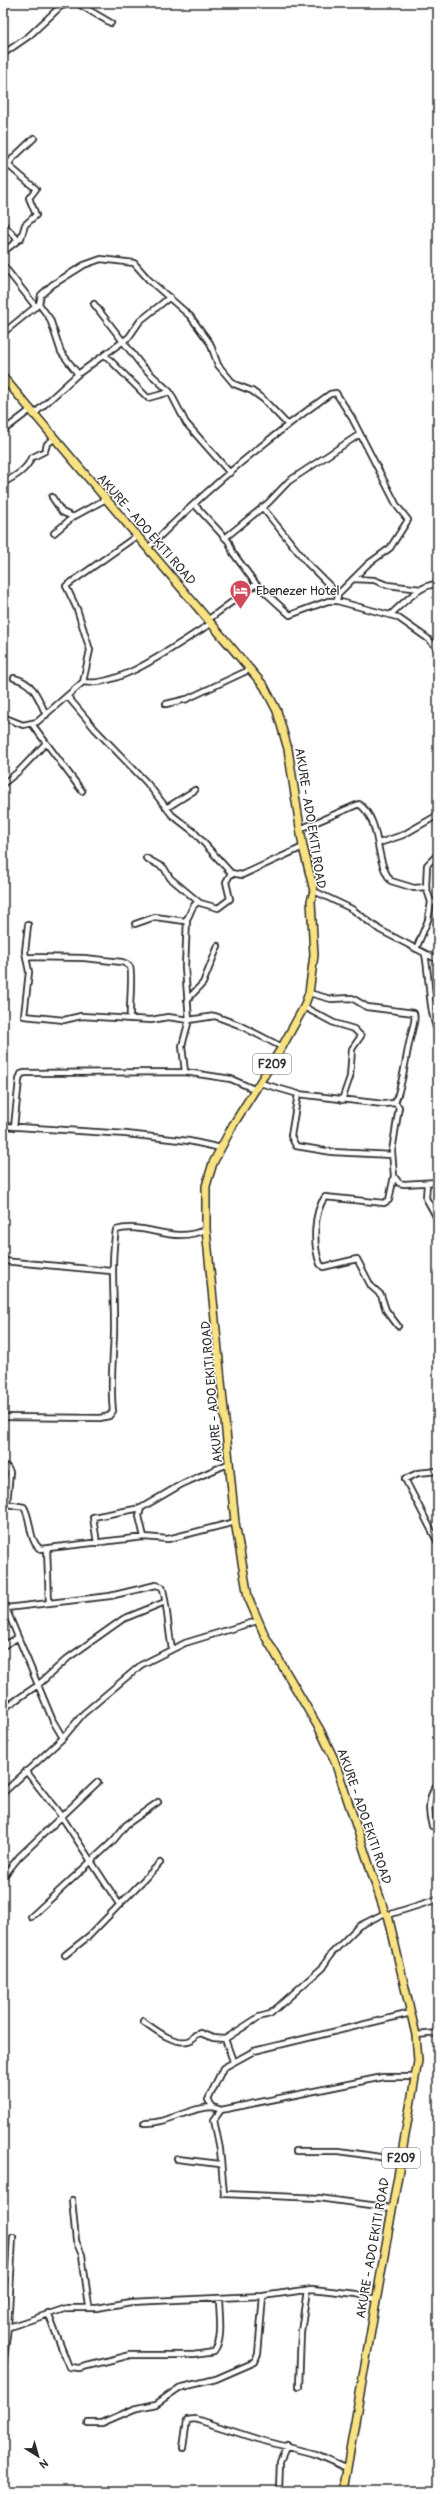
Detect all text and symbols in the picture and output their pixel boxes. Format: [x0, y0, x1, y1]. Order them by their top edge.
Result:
street label: AKURE - ADO EKITI ROAD [94, 471, 199, 589]
hotel icon: Ebenezer Hotel [227, 577, 253, 610]
place label: Ebenezer Hotel [256, 583, 340, 599]
street label: AKURE - ADO EKITI ROAD [291, 747, 329, 890]
road number: F209 [253, 1054, 291, 1074]
street label: AKURE - ADO EKITI ROAD [198, 1320, 226, 1464]
street label: AKURE - ADO EKITI ROAD [333, 1746, 395, 1886]
road number: F209 [382, 2148, 420, 2168]
street label: AKURE - ADO EKITI ROAD [353, 2177, 393, 2320]
north arrow [18, 2436, 58, 2476]
text: N [36, 2456, 51, 2471]

